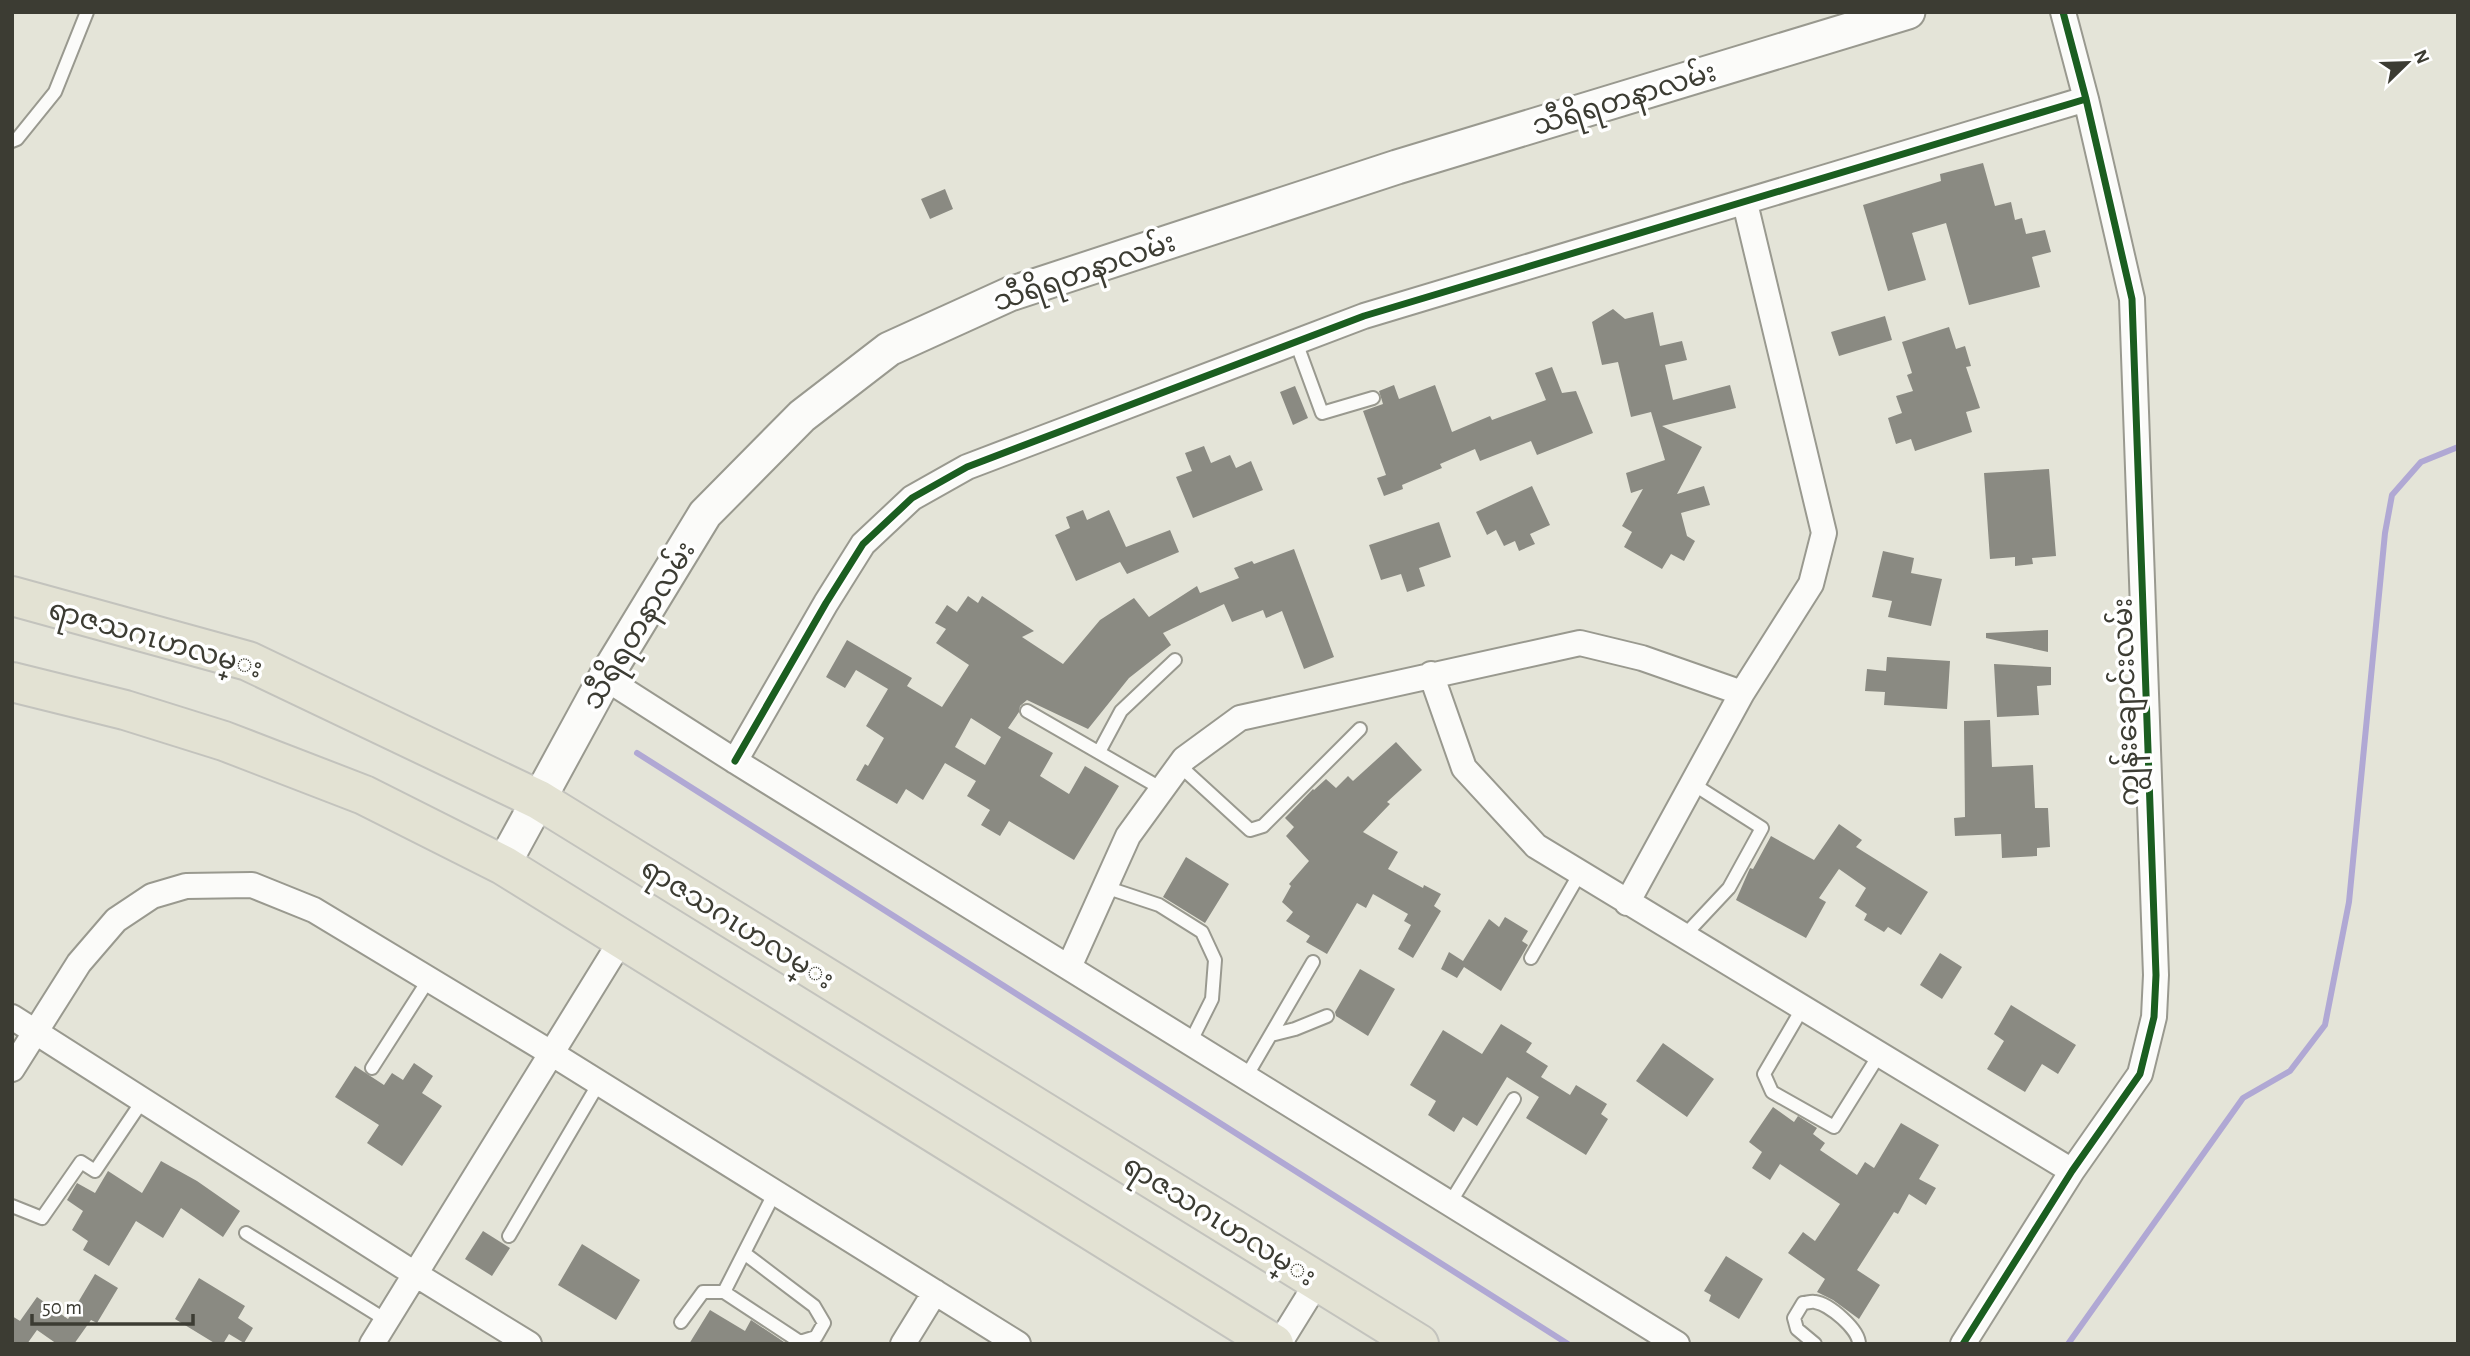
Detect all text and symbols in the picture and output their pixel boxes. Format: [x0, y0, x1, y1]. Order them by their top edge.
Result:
north arrow [2372, 28, 2442, 98]
text: N [2410, 47, 2433, 67]
street label: သီရိရတနာလမ်း [1528, 53, 1722, 148]
street label: သီရိရတနာလမ်း [988, 223, 1182, 324]
street label: သီရိရတနာလမ်း [574, 534, 707, 718]
street label: ရာဇသဂၤဟလမ္း [43, 596, 265, 691]
street label: ကျွန်းချောင်းလမ်း [2103, 597, 2154, 807]
street label: ရာဇသဂၤဟလမ္း [632, 854, 838, 1001]
street label: ရာဇသဂၤဟလမ္း [1114, 1151, 1320, 1298]
scale bar [32, 1282, 192, 1326]
text: 50 m [42, 1297, 82, 1318]

